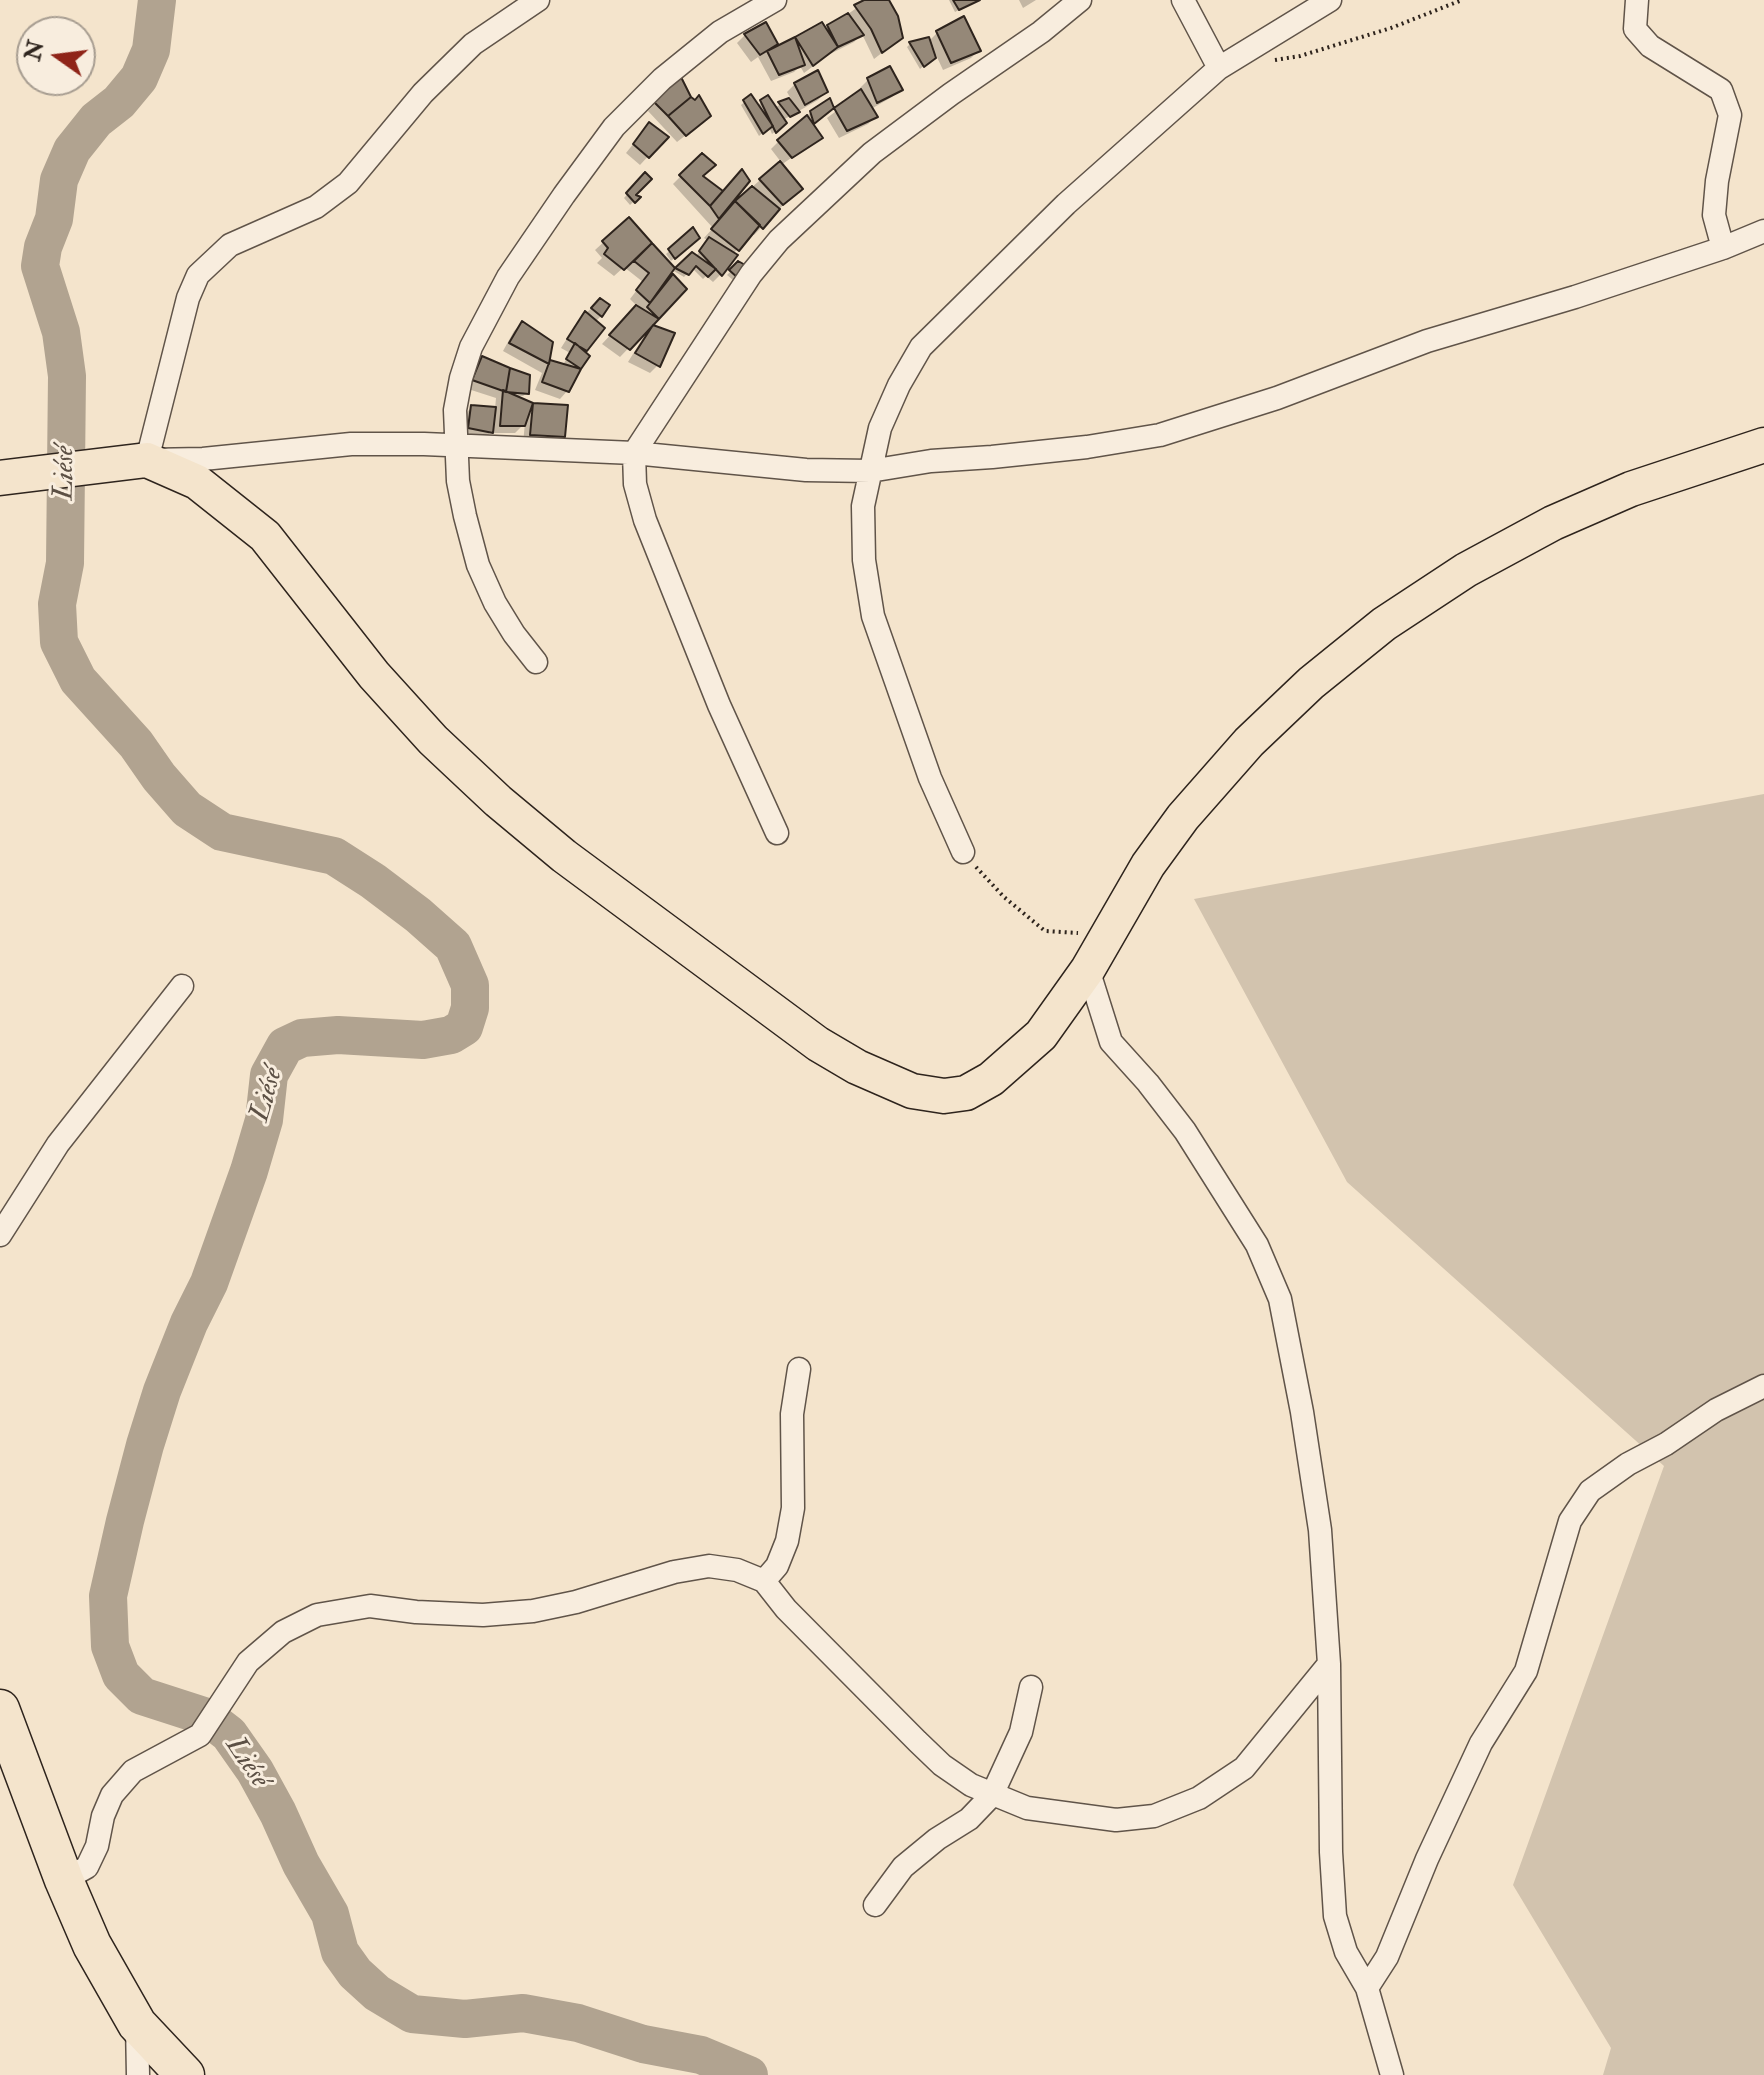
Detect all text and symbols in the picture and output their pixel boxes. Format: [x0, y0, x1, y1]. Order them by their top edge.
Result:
north arrow [16, 16, 96, 96]
text: N [19, 38, 51, 64]
water label: Liésé [49, 446, 83, 500]
water label: Liésé [244, 1064, 292, 1126]
water label: Liésé [217, 1731, 275, 1795]

